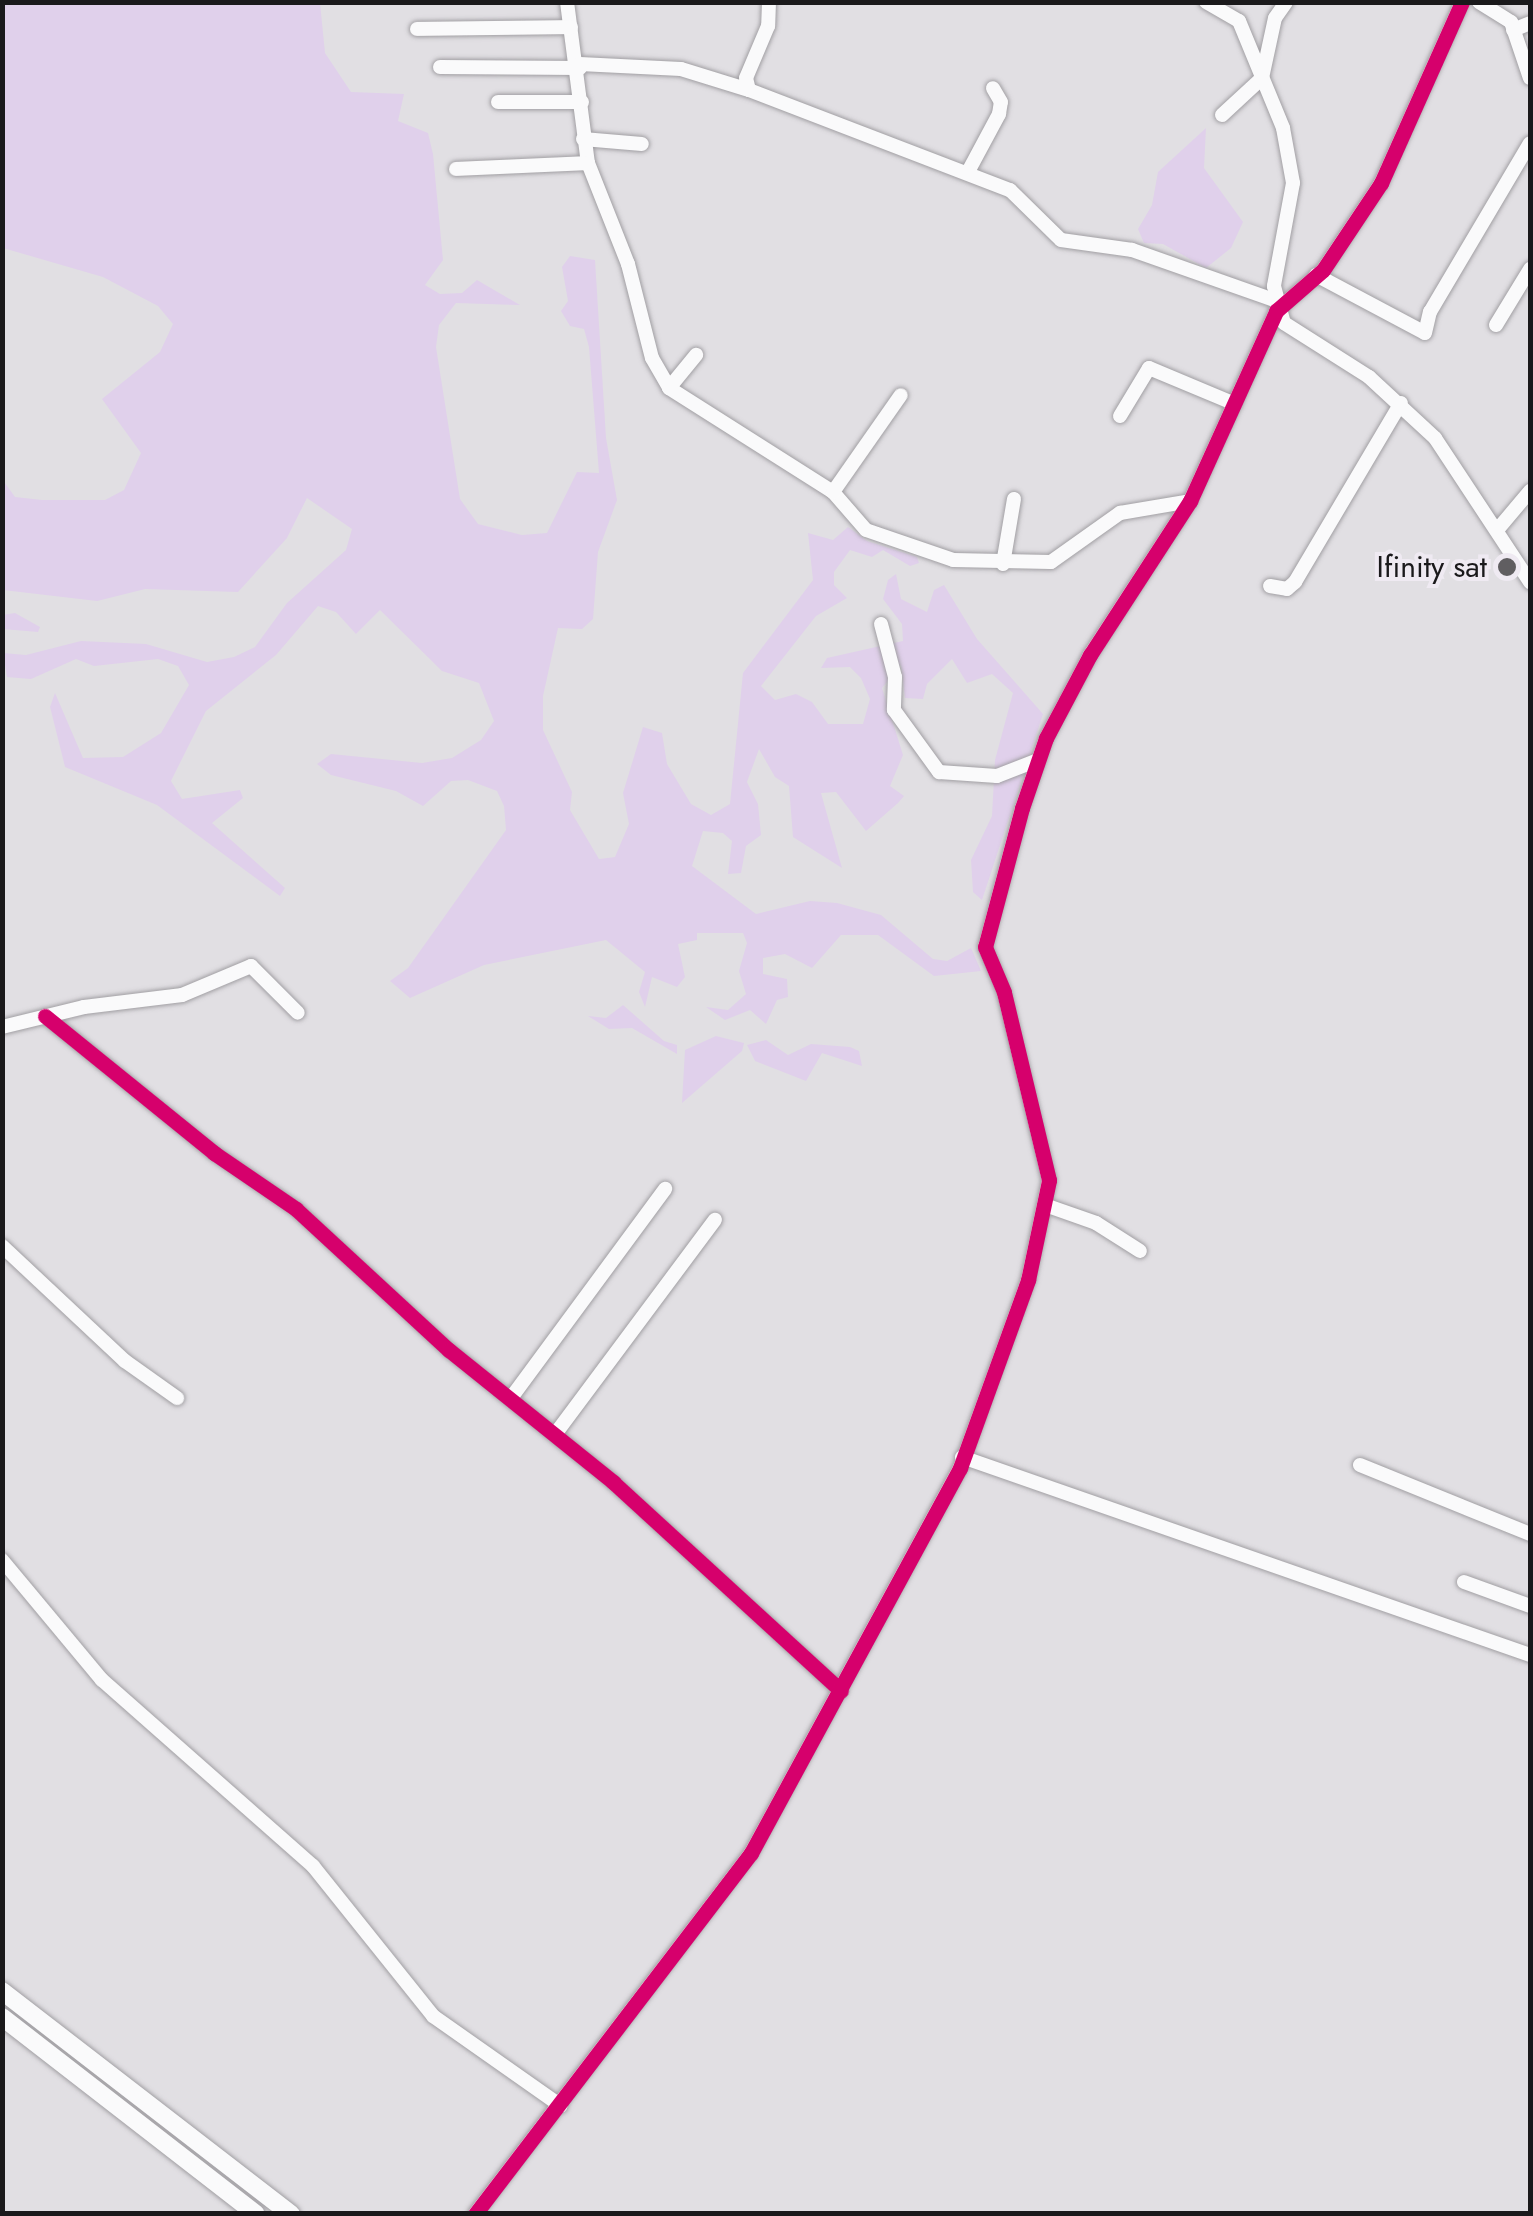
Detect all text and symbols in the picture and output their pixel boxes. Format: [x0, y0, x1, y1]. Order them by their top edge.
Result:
place label: Ifinity sat [1377, 549, 1487, 585]
marker: Ifinity sat [1496, 556, 1518, 578]

